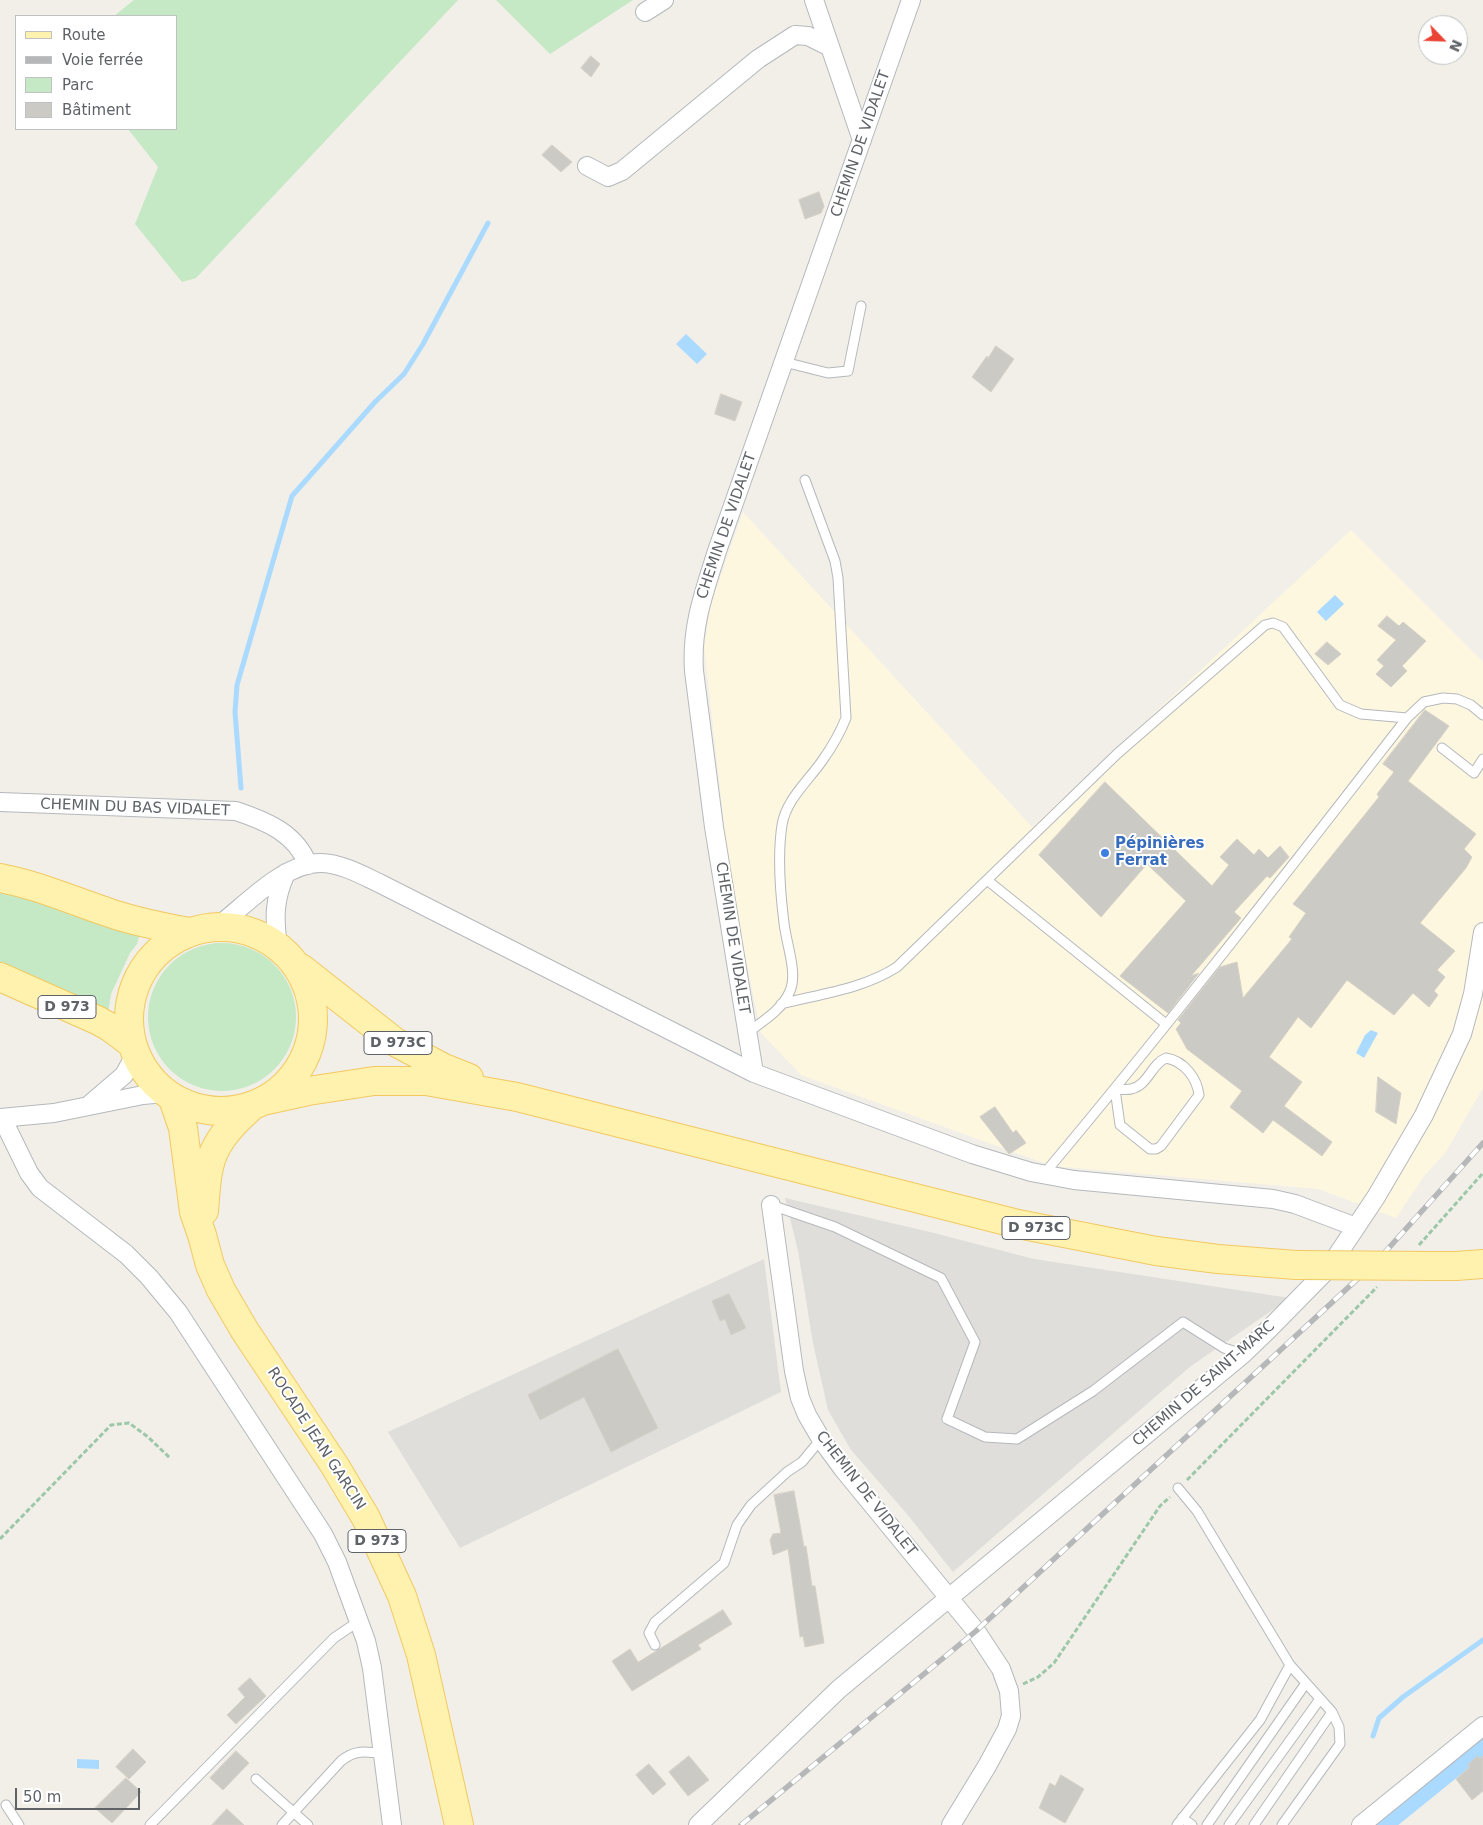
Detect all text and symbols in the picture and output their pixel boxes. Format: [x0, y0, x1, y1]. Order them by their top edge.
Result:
legend [15, 15, 178, 130]
north arrow [1418, 15, 1468, 65]
text: Route [62, 26, 106, 44]
text: N [1446, 37, 1465, 54]
text: Voie ferrée [62, 51, 143, 69]
street label: CHEMIN DE VIDALET [827, 68, 895, 220]
text: Parc [62, 76, 94, 94]
text: Bâtiment [62, 101, 131, 119]
street label: CHEMIN DE VIDALET [693, 450, 761, 602]
street label: CHEMIN DU BAS VIDALET [40, 796, 230, 820]
place label: Pépinières Ferrat [1115, 835, 1205, 870]
marker: Pépinières Ferrat [1099, 847, 1111, 859]
street label: CHEMIN DE VIDALET [711, 861, 753, 1015]
road number: D 973 [38, 996, 96, 1019]
road number: D 973C [364, 1032, 432, 1054]
road number: D 973C [1002, 1216, 1070, 1240]
street label: CHEMIN DE SAINT-MARC [1129, 1317, 1279, 1451]
street label: ROCADE JEAN GARCIN [263, 1364, 369, 1514]
street label: CHEMIN DE VIDALET [812, 1428, 920, 1560]
road number: D 973 [348, 1530, 406, 1552]
scale bar [18, 1778, 142, 1810]
text: 50 m [23, 1788, 61, 1806]

